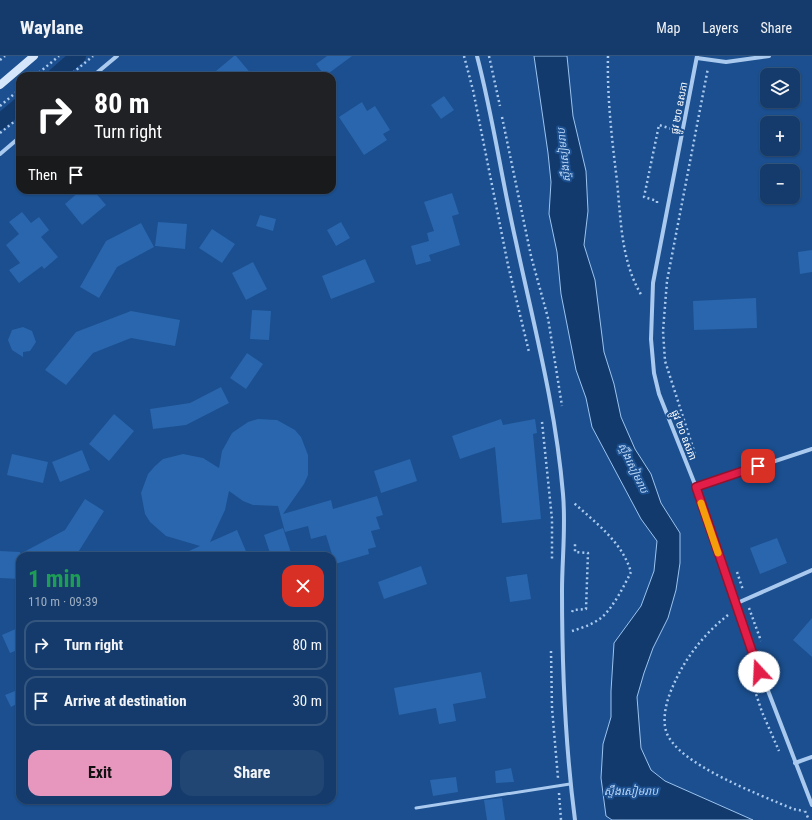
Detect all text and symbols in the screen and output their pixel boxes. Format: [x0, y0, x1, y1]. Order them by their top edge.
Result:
text: Waylane [20, 16, 83, 39]
text: Map [656, 20, 680, 36]
text: Layers [702, 20, 739, 36]
text: Share [761, 20, 792, 36]
map controls [760, 68, 800, 204]
button: layers [760, 68, 800, 108]
street label: ផ្លូវ ២០ ឧសភា [669, 81, 693, 136]
text: 80 m [94, 87, 150, 120]
icon: right [28, 88, 80, 140]
button: + [760, 116, 800, 156]
text: Turn right [94, 121, 162, 142]
water label: ស្ទឹងសៀមរាប [554, 126, 574, 183]
icon: arrive [65, 164, 87, 186]
button: − [760, 164, 800, 204]
text: Then [28, 166, 57, 184]
street label: ផ្លូវ ២០ ឧសភា [666, 408, 699, 463]
water label: ស្ទឹងសៀមរាប [615, 440, 652, 496]
pin [741, 449, 775, 483]
icon: arrive [747, 455, 769, 477]
text: 1 min [28, 565, 81, 593]
button: close [282, 565, 324, 607]
text: 110 m · 09:39 [28, 594, 98, 609]
icon: right [30, 634, 52, 656]
text: Turn right [64, 636, 123, 654]
text: 80 m [292, 636, 322, 654]
position arrow [738, 651, 780, 693]
icon: arrive [30, 690, 52, 712]
text: Arrive at destination [64, 692, 187, 710]
text: 30 m [292, 692, 322, 710]
button: Exit [28, 750, 172, 796]
button: Share [180, 750, 324, 796]
water label: ស្ទឹងសៀមរាប [604, 784, 659, 798]

